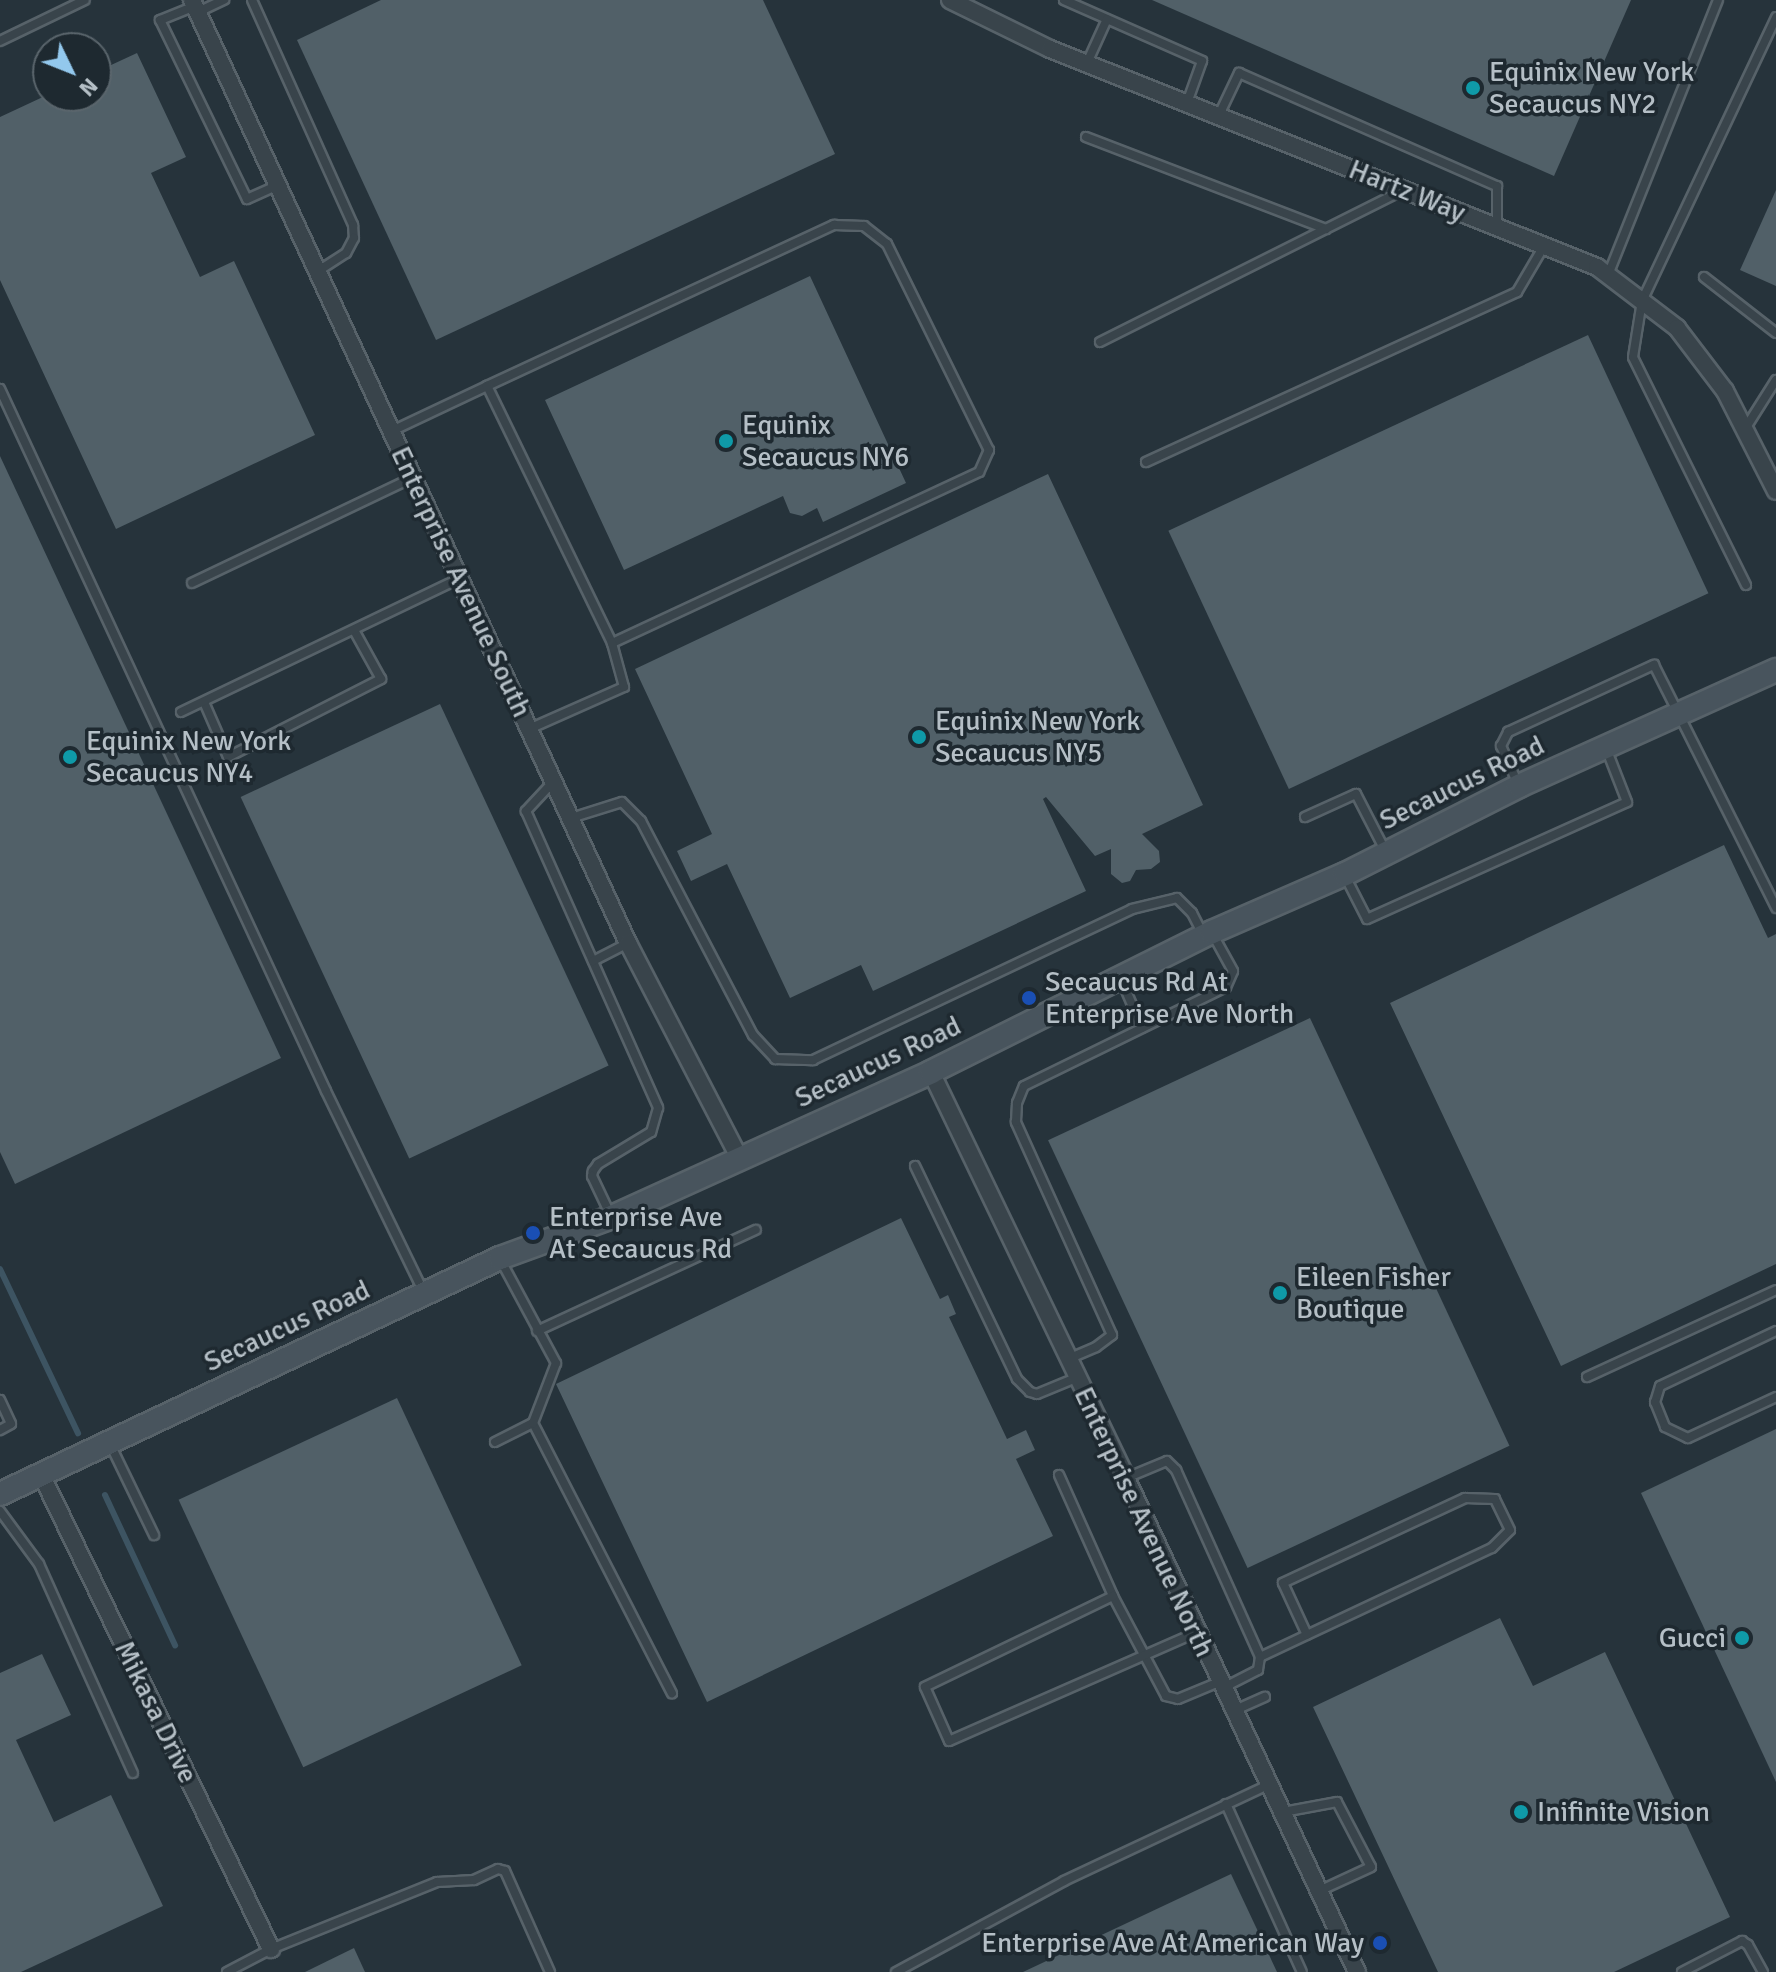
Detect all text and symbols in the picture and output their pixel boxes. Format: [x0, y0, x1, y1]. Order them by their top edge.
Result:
north arrow [32, 32, 112, 112]
place label: Equinix New York Secaucus NY2 [1489, 55, 1694, 121]
text: N [73, 73, 104, 102]
marker: Equinix New York Secaucus NY2 [1464, 79, 1482, 97]
street label: Hartz Way [1344, 152, 1470, 230]
place label: Equinix Secaucus NY6 [742, 408, 909, 474]
marker: Equinix Secaucus NY6 [717, 432, 735, 450]
street label: Enterprise Avenue South [383, 441, 539, 723]
place label: Equinix New York Secaucus NY5 [935, 704, 1140, 770]
place label: Equinix New York Secaucus NY4 [86, 724, 291, 790]
marker: Equinix New York Secaucus NY5 [910, 728, 928, 746]
street label: Secaucus Road [1374, 729, 1550, 837]
marker: Equinix New York Secaucus NY4 [61, 748, 79, 766]
place label: Secaucus Rd At Enterprise Ave North [1045, 965, 1294, 1031]
marker: Secaucus Rd At Enterprise Ave North [1020, 989, 1038, 1007]
street label: Secaucus Road [790, 1009, 966, 1115]
place label: Enterprise Ave At Secaucus Rd [549, 1200, 732, 1266]
marker: Enterprise Ave At Secaucus Rd [524, 1224, 542, 1242]
place label: Eileen Fisher Boutique [1296, 1260, 1451, 1326]
street label: Secaucus Road [199, 1273, 375, 1379]
marker: Eileen Fisher Boutique [1271, 1284, 1289, 1302]
street label: Enterprise Avenue North [1067, 1382, 1221, 1662]
place label: Gucci [1659, 1621, 1726, 1655]
marker: Gucci [1733, 1629, 1751, 1647]
street label: Mikasa Drive [107, 1636, 205, 1788]
place label: Inifinite Vision [1537, 1795, 1710, 1829]
marker: Inifinite Vision [1512, 1803, 1530, 1821]
place label: Enterprise Ave At American Way [981, 1926, 1364, 1960]
marker: Enterprise Ave At American Way [1371, 1934, 1389, 1952]

